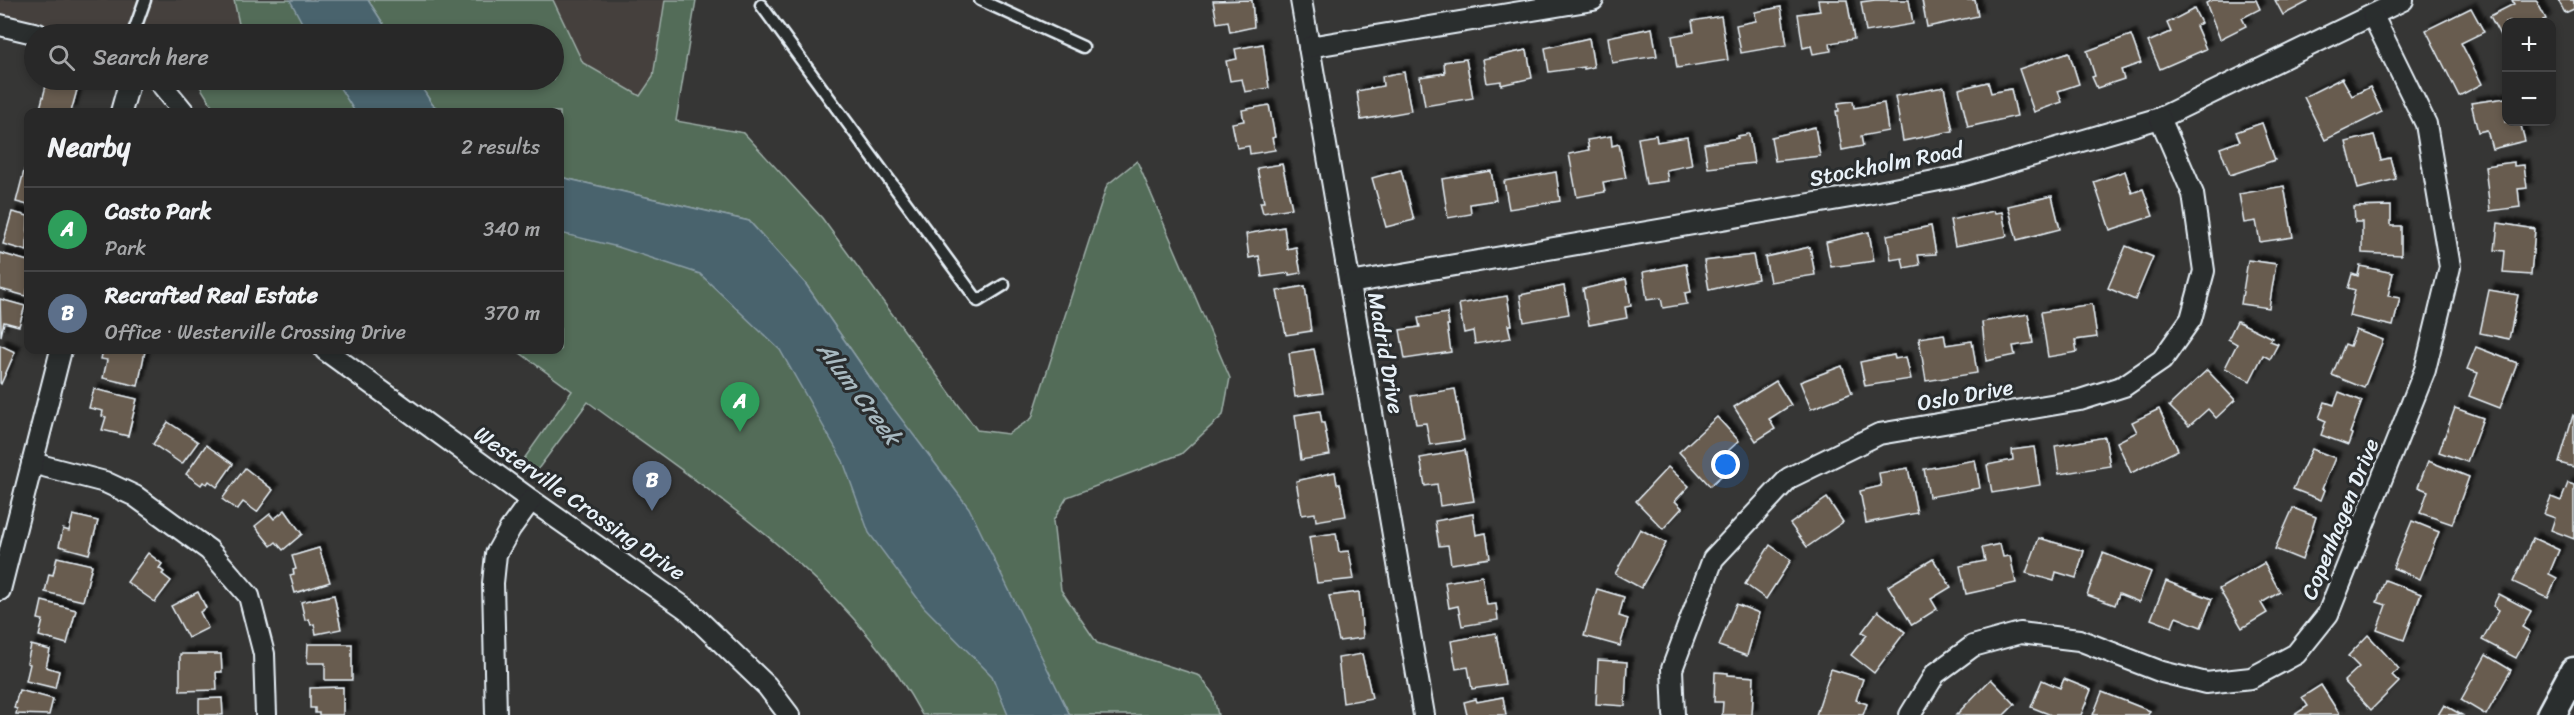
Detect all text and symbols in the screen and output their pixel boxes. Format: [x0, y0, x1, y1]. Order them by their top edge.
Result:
map controls [2502, 18, 2556, 126]
button: + [2502, 18, 2556, 72]
search box [24, 24, 564, 90]
text: Search here [93, 38, 209, 77]
icon: search [45, 41, 78, 74]
button: − [2502, 72, 2556, 126]
text: Nearby [48, 124, 130, 170]
text: 2 results [461, 130, 540, 165]
street label: Stockholm Road [1806, 130, 1968, 198]
text: Casto Park [105, 192, 211, 231]
text: A [61, 212, 74, 247]
text: 340 m [483, 212, 540, 247]
text: Park [105, 231, 146, 266]
text: Recrafted Real Estate [105, 276, 318, 315]
street label: Madrid Drive [1356, 289, 1416, 417]
text: B [61, 296, 74, 331]
text: 370 m [484, 296, 540, 331]
text: Office · Westerville Crossing Drive [105, 315, 406, 350]
water label: Alum Creek [805, 331, 914, 457]
street label: Oslo Drive [1914, 367, 2016, 423]
pin: A [720, 382, 760, 432]
street label: Westerville Crossing Drive [466, 415, 694, 591]
street label: Copenhagen Drive [2290, 432, 2390, 606]
your location [1711, 450, 1740, 479]
pin: B [632, 462, 672, 511]

